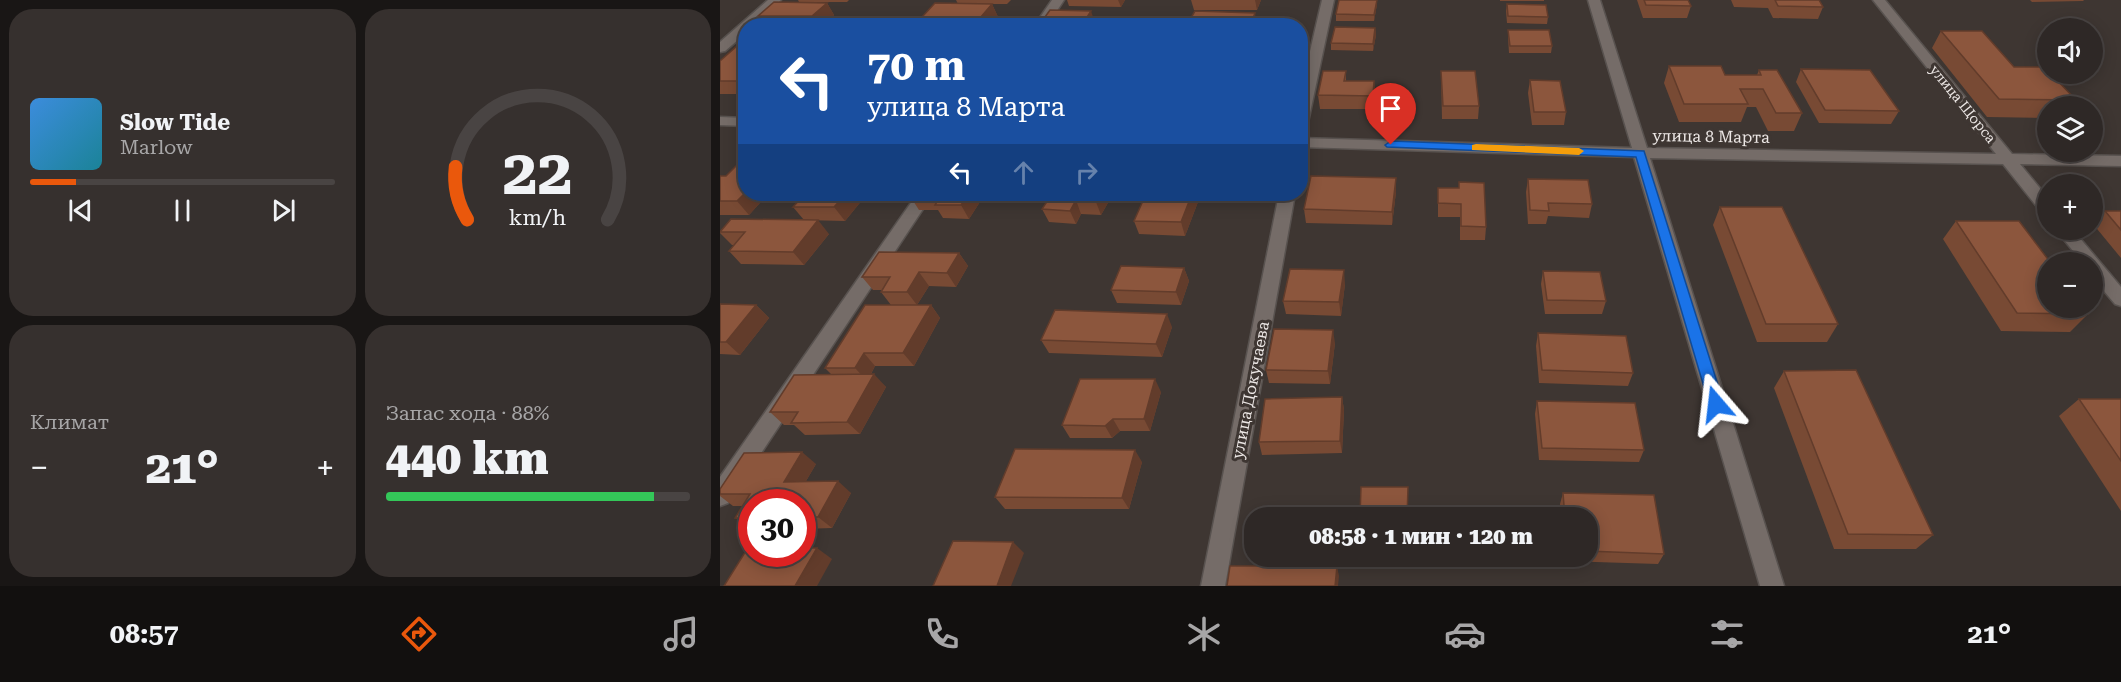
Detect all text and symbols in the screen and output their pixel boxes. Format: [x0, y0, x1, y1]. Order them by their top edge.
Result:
map controls [2037, 18, 2103, 318]
button: sound [2037, 18, 2103, 84]
text: 70 m [867, 41, 965, 90]
icon: left [768, 42, 846, 120]
street label: улица Щорса [1927, 62, 1999, 146]
pin [1365, 83, 1416, 145]
text: улица 8 Марта [867, 91, 1065, 123]
icon: arrive [1374, 92, 1407, 125]
button: layers [2037, 96, 2103, 162]
text: Slow Tide [120, 110, 230, 135]
street label: улица 8 Марта [1652, 126, 1770, 147]
text: Marlow [120, 135, 193, 159]
text: 22 [503, 136, 573, 209]
icon: left [944, 156, 977, 189]
icon: ahead [1007, 156, 1040, 189]
icon: right [1070, 156, 1103, 189]
button: + [2037, 174, 2103, 240]
icon: previous [64, 194, 97, 227]
icon: pause [166, 194, 199, 227]
icon: next [267, 194, 300, 227]
text: km/h [509, 205, 567, 230]
button: − [2037, 252, 2103, 318]
street label: улица Докучаева [1228, 319, 1273, 461]
position arrow [1684, 372, 1748, 436]
text: Запас хода · 88% [386, 401, 549, 425]
text: Климат [30, 410, 109, 434]
text: 440 km [386, 432, 549, 485]
text: 21° [146, 441, 219, 494]
text: − [30, 448, 48, 487]
text: + [316, 448, 335, 487]
speed limit sign: 30 [738, 489, 816, 567]
text: 08:58 · 1 мин · 120 m [1309, 524, 1533, 549]
icon: directions [398, 613, 440, 655]
icon: music [660, 613, 702, 655]
icon: phone [921, 613, 963, 655]
icon: climate [1183, 613, 1225, 655]
icon: car [1444, 613, 1486, 655]
icon: filters [1706, 613, 1748, 655]
text: 08:57 [110, 618, 179, 650]
text: 21° [1968, 618, 2011, 650]

